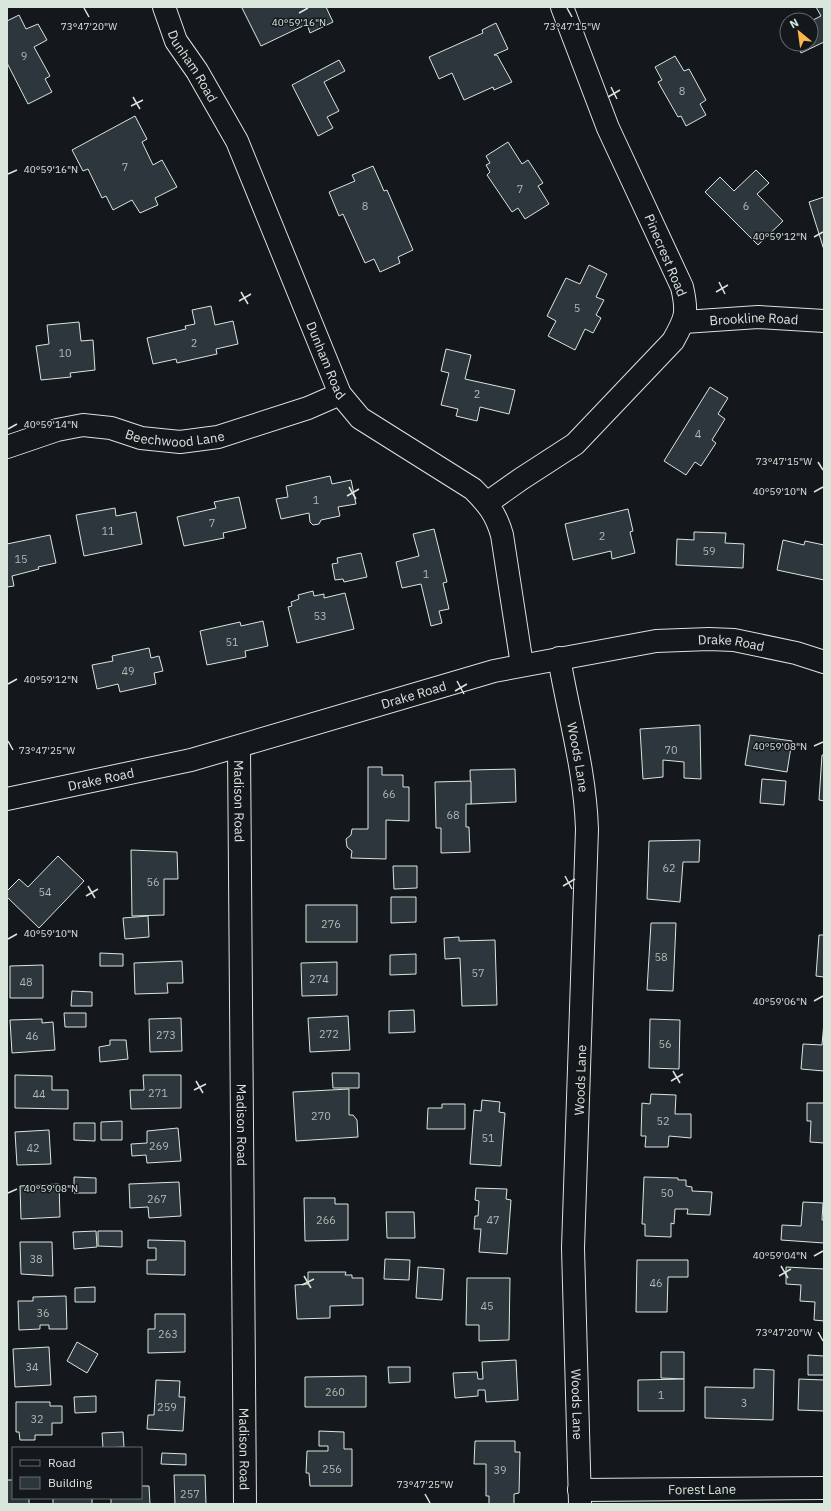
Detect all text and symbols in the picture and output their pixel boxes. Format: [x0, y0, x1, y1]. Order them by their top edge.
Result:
north arrow [779, 12, 819, 52]
text: N [787, 15, 801, 31]
text: 40°59'16"N [272, 16, 326, 29]
text: 73°47'20"W [61, 20, 117, 33]
text: 73°47'15"W [544, 20, 600, 33]
street label: Dunham Road [164, 28, 221, 105]
house number: 9 [21, 49, 27, 63]
house number: 8 [679, 84, 685, 98]
house number: 7 [122, 160, 128, 174]
text: 40°59'16"N [24, 163, 78, 176]
house number: 7 [517, 182, 523, 196]
house number: 8 [362, 199, 368, 213]
house number: 6 [743, 199, 749, 213]
street label: Pinecrest Road [641, 211, 691, 299]
text: 40°59'12"N [753, 230, 807, 243]
house number: 5 [574, 301, 580, 315]
street label: Brookline Road [709, 309, 799, 329]
street label: Dunham Road [302, 319, 349, 403]
house number: 2 [191, 336, 197, 350]
house number: 10 [58, 346, 72, 360]
house number: 2 [474, 387, 480, 401]
text: 40°59'14"N [24, 418, 78, 431]
street label: Beechwood Lane [123, 425, 227, 451]
house number: 4 [695, 427, 702, 441]
text: 73°47'15"W [756, 455, 812, 468]
text: 40°59'10"N [753, 485, 807, 498]
house number: 1 [313, 493, 320, 507]
house number: 7 [209, 516, 215, 530]
house number: 11 [101, 524, 115, 538]
house number: 2 [599, 529, 605, 543]
house number: 59 [702, 544, 716, 558]
house number: 15 [14, 552, 28, 566]
house number: 1 [423, 567, 430, 581]
house number: 53 [313, 609, 327, 623]
street label: Drake Road [697, 631, 766, 655]
house number: 51 [225, 635, 239, 649]
house number: 49 [121, 664, 135, 678]
text: 40°59'12"N [24, 673, 78, 686]
street label: Drake Road [379, 677, 448, 713]
street label: Woods Lane [563, 721, 592, 793]
text: 40°59'08"N [753, 740, 807, 753]
house number: 70 [664, 743, 678, 757]
text: 73°47'25"W [19, 744, 75, 757]
street label: Madison Road [230, 760, 248, 842]
street label: Drake Road [66, 764, 136, 795]
house number: 66 [382, 787, 396, 801]
house number: 68 [446, 808, 460, 822]
house number: 62 [662, 861, 676, 875]
house number: 56 [146, 875, 160, 889]
house number: 54 [38, 885, 52, 899]
house number: 276 [321, 917, 341, 931]
text: 40°59'10"N [24, 927, 78, 940]
house number: 58 [654, 950, 668, 964]
house number: 57 [471, 966, 485, 980]
house number: 274 [309, 972, 329, 986]
house number: 48 [19, 975, 33, 989]
text: 40°59'06"N [753, 995, 807, 1008]
house number: 272 [319, 1027, 339, 1041]
house number: 273 [156, 1028, 176, 1042]
house number: 46 [25, 1029, 39, 1043]
house number: 56 [658, 1037, 672, 1051]
street label: Woods Lane [571, 1044, 590, 1116]
street label: Madison Road [233, 1084, 250, 1166]
house number: 271 [148, 1086, 168, 1100]
house number: 44 [32, 1087, 46, 1101]
house number: 270 [311, 1109, 331, 1123]
house number: 52 [656, 1114, 670, 1128]
house number: 51 [481, 1131, 495, 1145]
house number: 269 [149, 1139, 169, 1153]
house number: 42 [26, 1141, 40, 1155]
text: 40°59'08"N [24, 1182, 78, 1195]
house number: 50 [660, 1186, 674, 1200]
house number: 267 [147, 1192, 167, 1206]
house number: 266 [316, 1213, 336, 1227]
house number: 47 [486, 1213, 500, 1227]
text: 40°59'04"N [753, 1249, 807, 1262]
house number: 38 [29, 1252, 43, 1266]
house number: 46 [649, 1276, 663, 1290]
house number: 45 [480, 1299, 494, 1313]
house number: 36 [36, 1306, 50, 1320]
text: 73°47'20"W [756, 1326, 812, 1339]
house number: 263 [158, 1327, 178, 1341]
house number: 34 [25, 1360, 39, 1374]
street label: Woods Lane [567, 1369, 586, 1440]
house number: 260 [325, 1385, 345, 1399]
house number: 1 [658, 1388, 665, 1402]
house number: 3 [741, 1396, 747, 1410]
house number: 259 [157, 1400, 177, 1414]
street label: Madison Road [235, 1408, 253, 1490]
house number: 32 [30, 1412, 44, 1426]
legend [12, 1447, 142, 1499]
text: Road [48, 1455, 76, 1470]
house number: 256 [322, 1462, 342, 1476]
house number: 39 [493, 1463, 507, 1477]
text: Building [48, 1475, 93, 1490]
text: 73°47'25"W [397, 1478, 453, 1491]
street label: Forest Lane [668, 1481, 736, 1498]
house number: 257 [180, 1487, 200, 1501]

